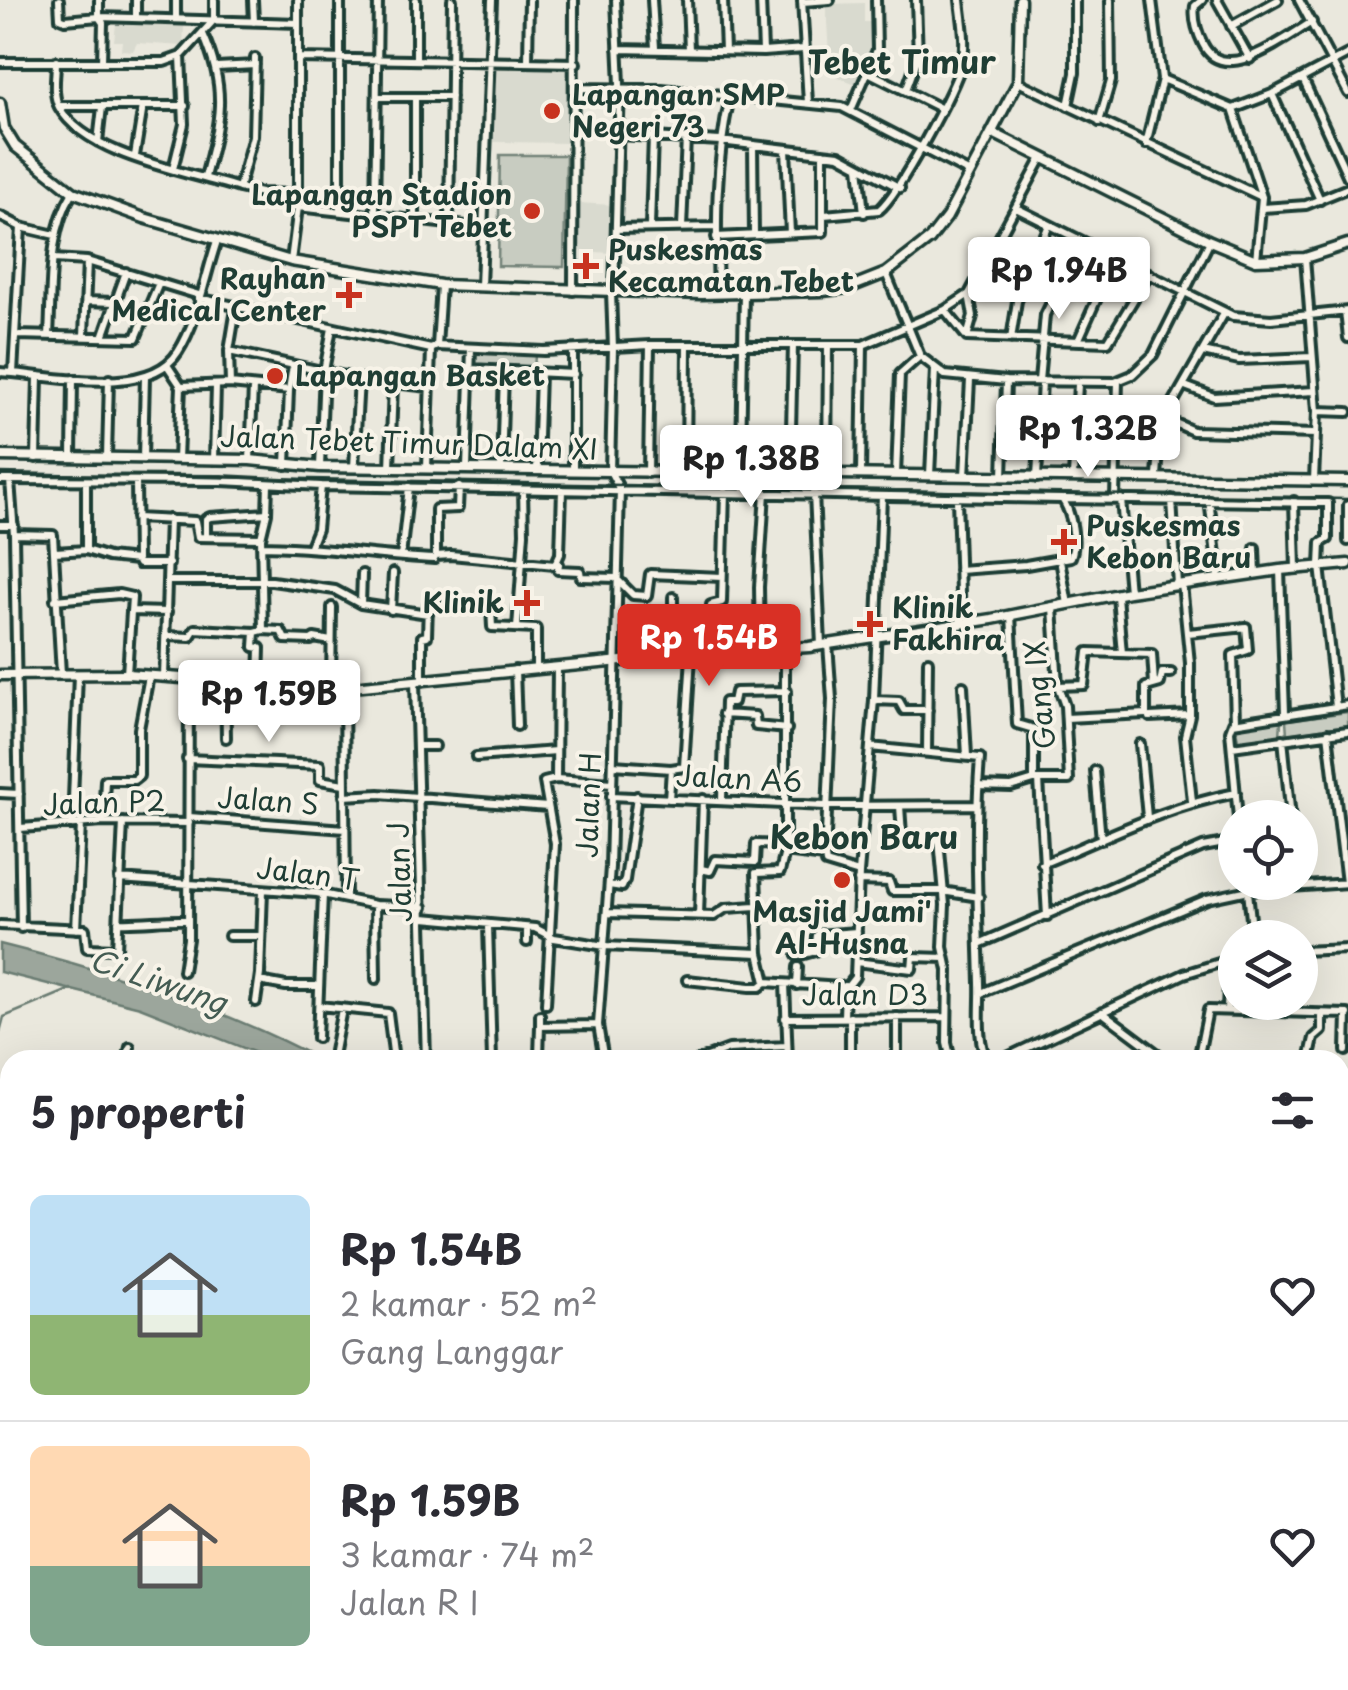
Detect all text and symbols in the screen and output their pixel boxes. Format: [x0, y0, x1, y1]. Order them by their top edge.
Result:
district label: Tebet Timur [808, 37, 996, 85]
place label: Lapangan SMP Negeri 73 [572, 72, 785, 147]
marker: Lapangan SMP Negeri 73 [541, 100, 563, 122]
place label: Lapangan Stadion PSPT Tebet [251, 172, 512, 247]
marker: Lapangan Stadion PSPT Tebet [521, 200, 543, 222]
place label: Puskesmas Kecamatan Tebet [608, 227, 854, 302]
pin: Rp 1.94B [956, 237, 1162, 322]
text: Rp 1.94B [990, 245, 1128, 293]
marker: Puskesmas Kecamatan Tebet [573, 253, 599, 279]
place label: Rayhan Medical Center [111, 256, 327, 331]
marker: Rayhan Medical Center [336, 282, 362, 308]
place label: Lapangan Basket [295, 353, 545, 396]
marker: Lapangan Basket [264, 365, 286, 387]
pin: Rp 1.32B [985, 395, 1191, 480]
text: Rp 1.32B [1018, 403, 1158, 451]
street label: Jalan Tebet Timur Dalam XI [219, 413, 599, 470]
pin: Rp 1.38B [648, 425, 854, 510]
text: Rp 1.38B [682, 433, 820, 481]
place label: Puskesmas Kebon Baru [1086, 503, 1251, 578]
marker: Puskesmas Kebon Baru [1051, 529, 1077, 555]
place label: Klinik [422, 580, 504, 623]
place label: Klinik Fakhira [892, 585, 1005, 660]
marker: Klinik [514, 590, 540, 616]
pin: Rp 1.54B [606, 604, 812, 689]
marker: Klinik Fakhira [857, 611, 883, 637]
text: Rp 1.54B [639, 612, 779, 660]
street label: Gang IX [1011, 639, 1066, 751]
pin: Rp 1.59B [166, 660, 372, 745]
text: Rp 1.59B [200, 668, 338, 716]
street label: Jalan H [564, 751, 611, 859]
street label: Jalan A6 [675, 753, 803, 802]
street label: Jalan S [216, 775, 320, 824]
street label: Jalan P2 [42, 778, 166, 825]
map controls [1218, 800, 1318, 1020]
button: locate [1218, 800, 1318, 900]
district label: Kebon Baru [770, 812, 958, 860]
street label: Jalan J [375, 821, 422, 923]
street label: Jalan T [254, 845, 362, 900]
marker: Masjid Jami' Al-Husna [831, 869, 853, 891]
place label: Masjid Jami' Al-Husna [753, 889, 931, 964]
button: layers [1218, 920, 1318, 1020]
water label: Ci Liwung [85, 935, 235, 1025]
street label: Jalan D3 [802, 972, 928, 1015]
text: 5 properti [30, 1079, 245, 1142]
icon: filters [1265, 1083, 1320, 1138]
text: Rp 1.54B [340, 1216, 523, 1279]
icon: home [110, 1235, 230, 1355]
icon: heart [1265, 1268, 1320, 1323]
text: 2 kamar · 52 m² [340, 1279, 598, 1327]
text: Gang Langgar [340, 1327, 563, 1375]
text: Rp 1.59B [340, 1467, 521, 1530]
icon: home [110, 1486, 230, 1606]
icon: heart [1265, 1519, 1320, 1574]
text: 3 kamar · 74 m² [340, 1530, 594, 1578]
text: Jalan R I [340, 1578, 479, 1626]

